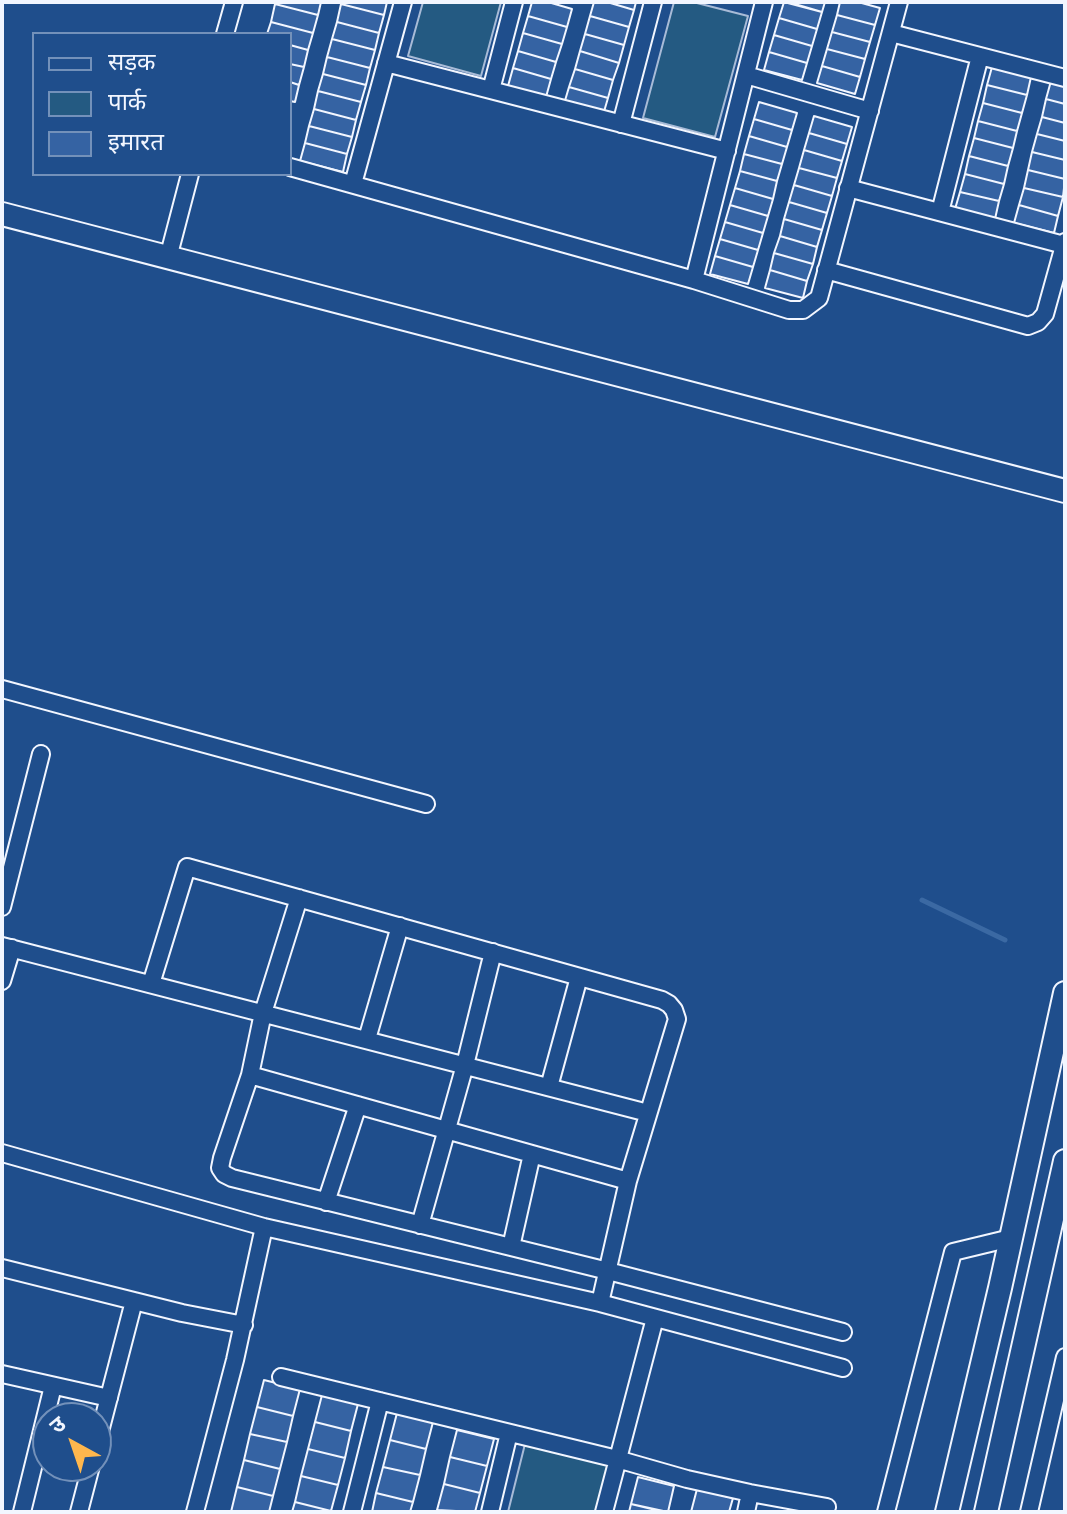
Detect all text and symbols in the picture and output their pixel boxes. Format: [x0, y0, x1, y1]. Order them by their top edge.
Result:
legend [32, 32, 292, 176]
text: सड़क [108, 48, 156, 76]
text: पार्क [108, 88, 146, 116]
text: इमारत [108, 128, 164, 156]
north arrow [32, 1402, 112, 1482]
text: उ [45, 1411, 71, 1438]

